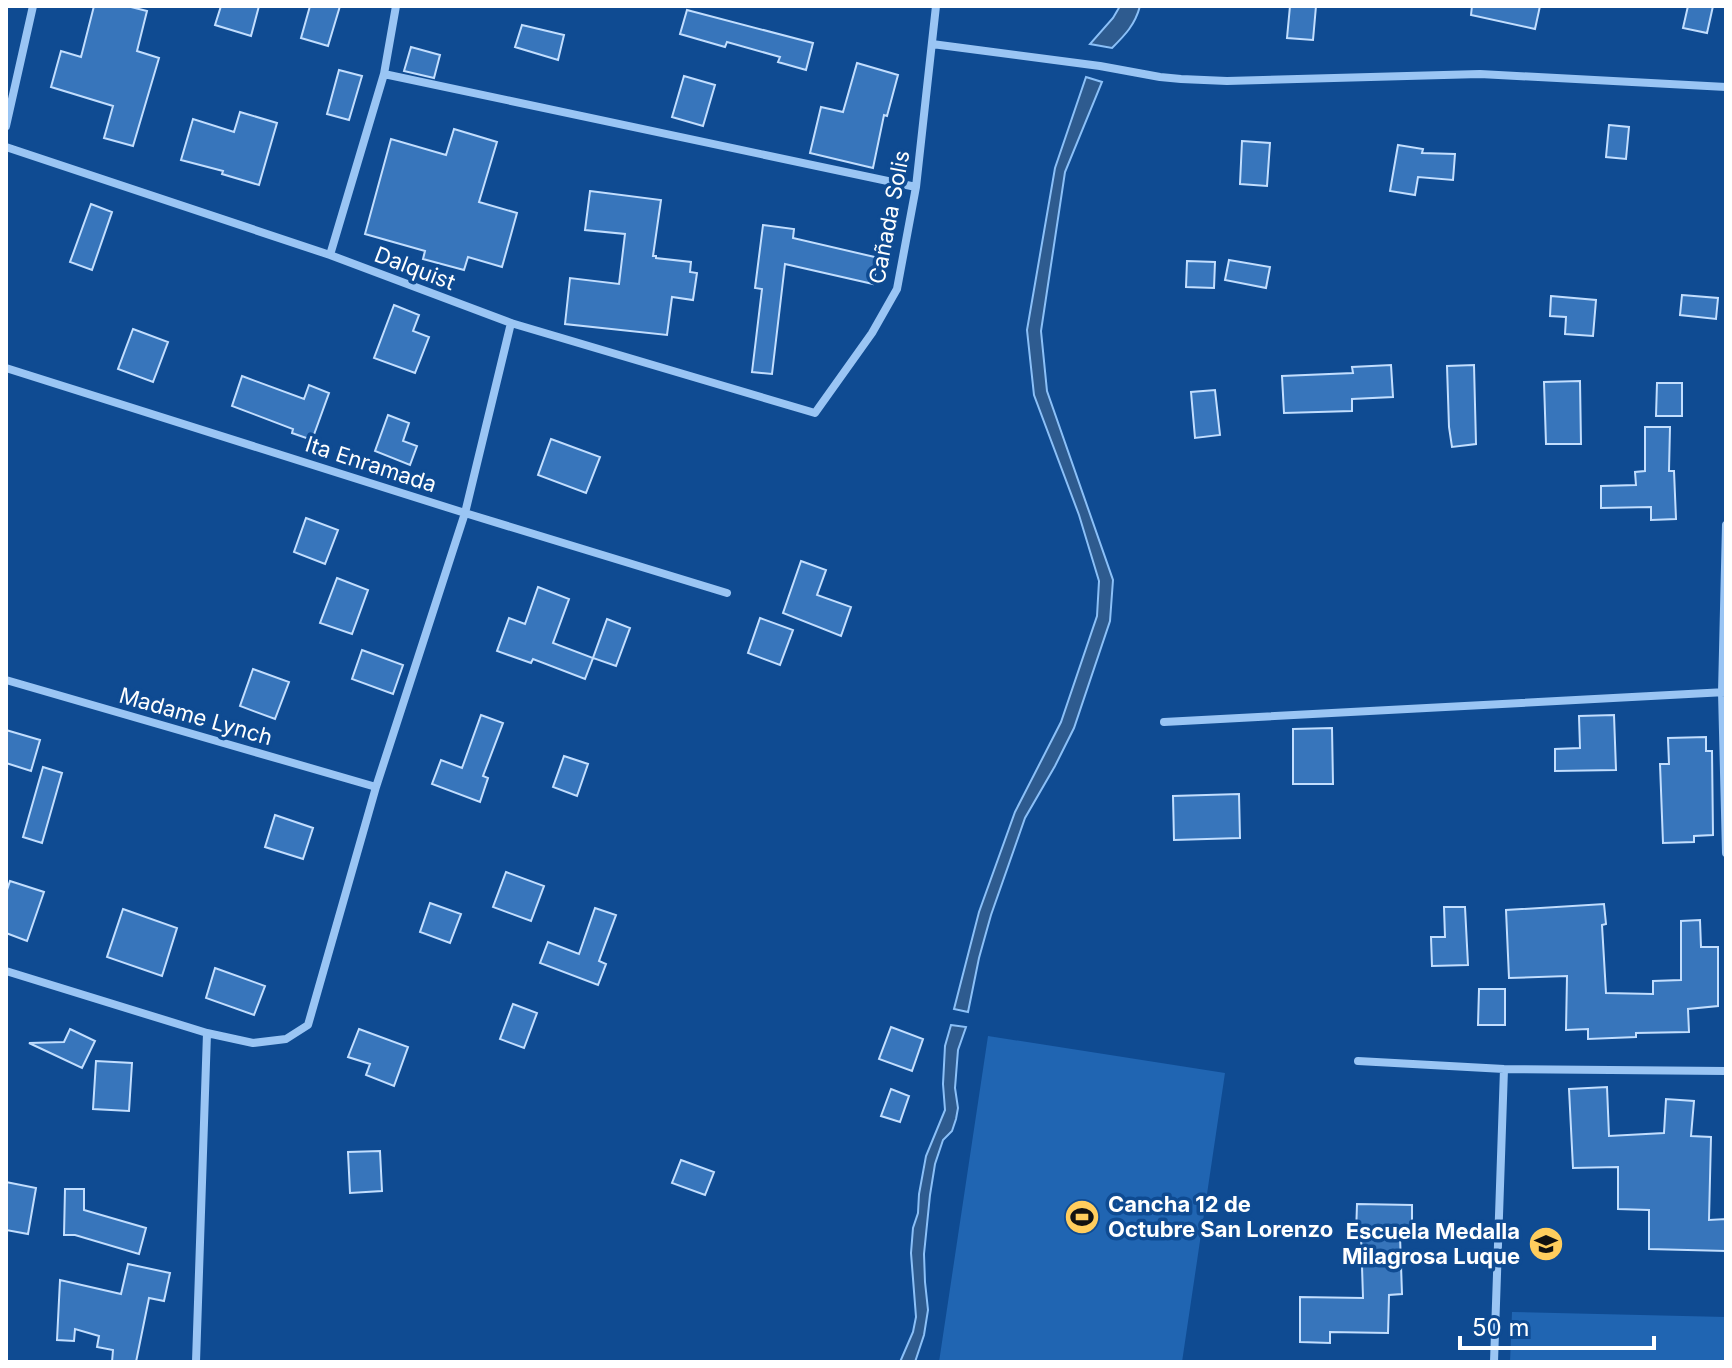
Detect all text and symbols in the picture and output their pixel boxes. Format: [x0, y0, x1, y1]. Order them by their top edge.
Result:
street label: Cañada Solis [863, 148, 915, 286]
street label: Dalquist [371, 241, 459, 295]
street label: Ita Enramada [302, 431, 440, 497]
street label: Madame Lynch [116, 682, 276, 750]
place label: Cancha 12 de Octubre San Lorenzo [1108, 1191, 1333, 1242]
sports icon: Cancha 12 de Octubre San Lorenzo [1063, 1198, 1101, 1236]
place label: Escuela Medalla Milagrosa Luque [1342, 1218, 1520, 1269]
school or university icon: Escuela Medalla Milagrosa Luque [1527, 1225, 1565, 1263]
scale bar [1460, 1300, 1654, 1350]
text: 50 m [1472, 1313, 1530, 1342]

